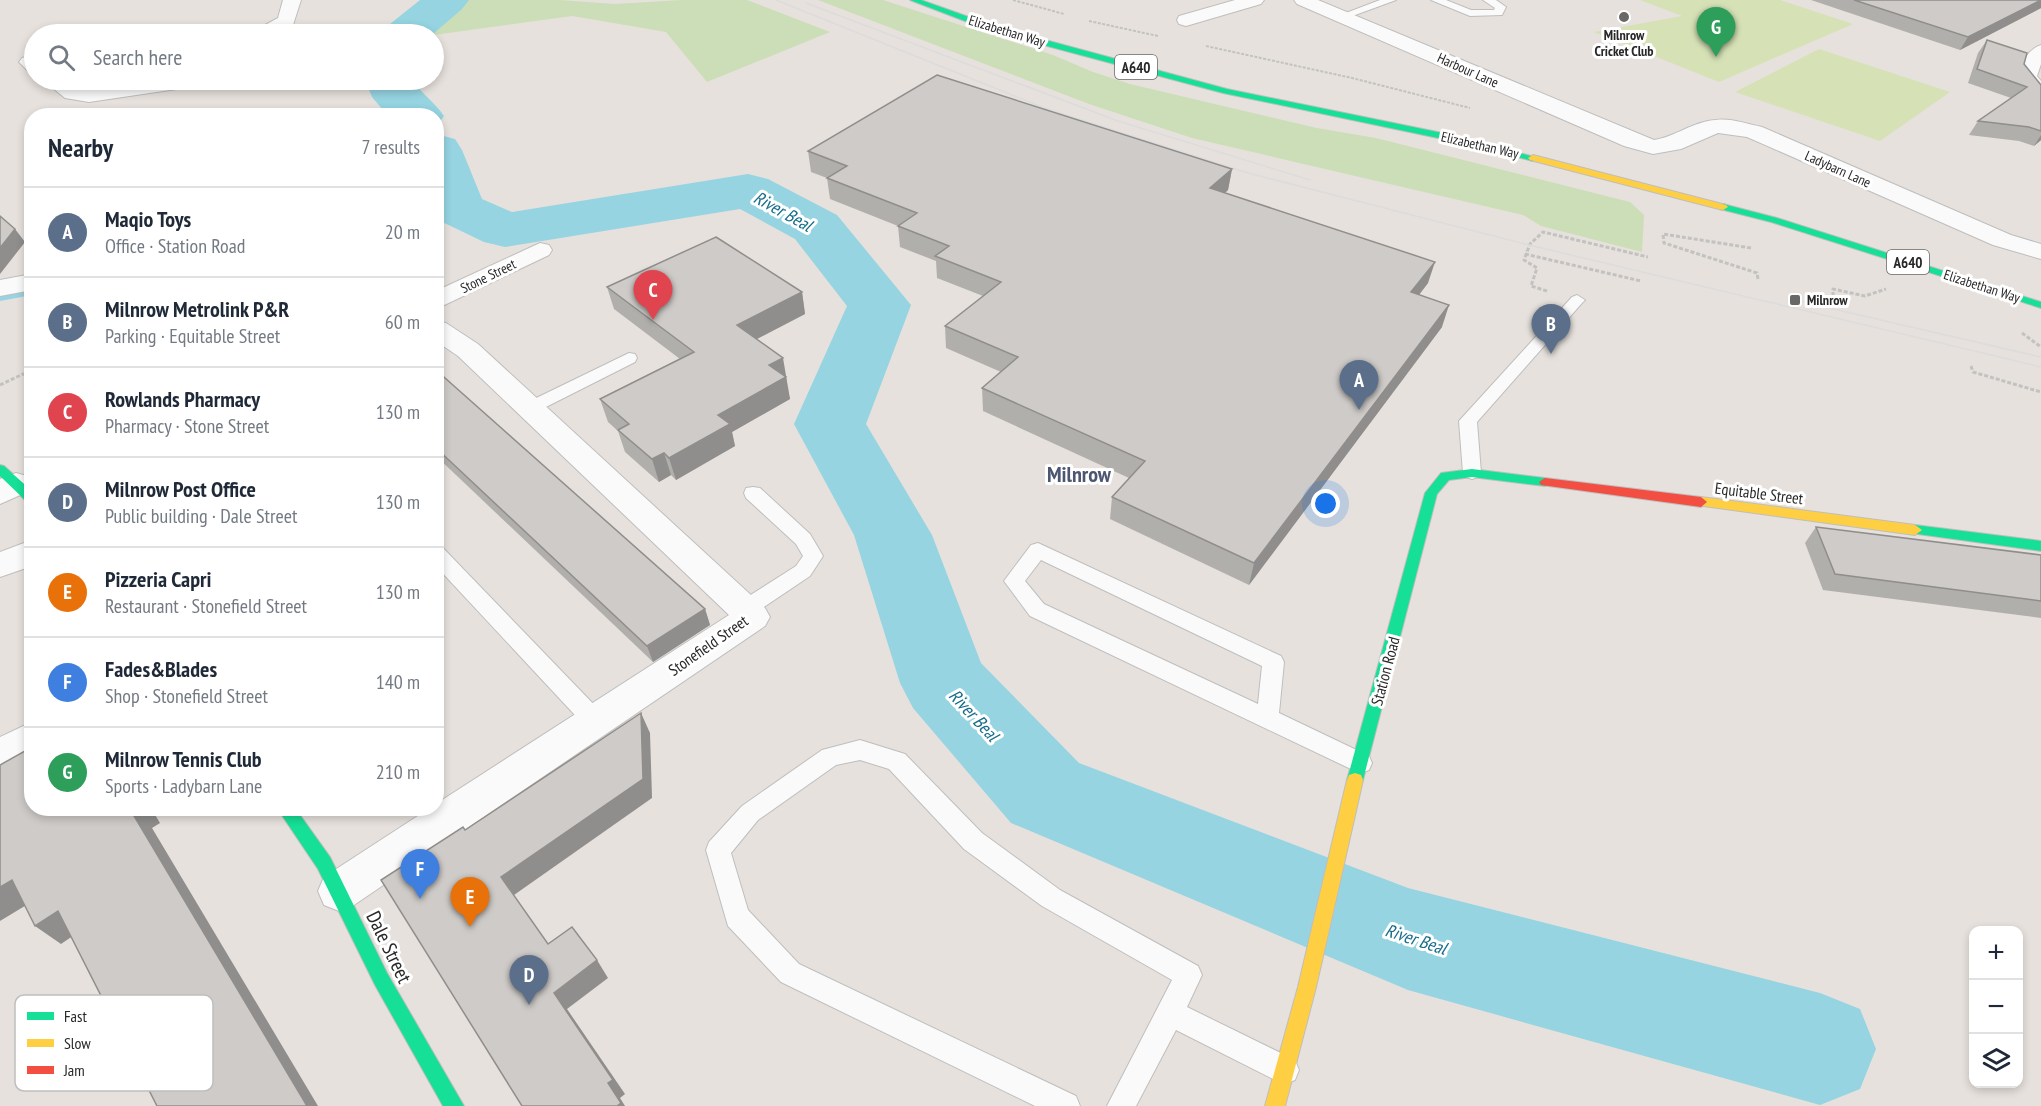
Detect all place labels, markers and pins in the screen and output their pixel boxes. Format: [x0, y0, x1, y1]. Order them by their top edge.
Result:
pin: G [1696, 8, 1736, 57]
marker: Milnrow Cricket Club [1617, 10, 1631, 24]
place label: Milnrow Cricket Club [1594, 26, 1654, 60]
pin: C [634, 270, 672, 320]
place label: Milnrow [1807, 291, 1848, 309]
marker: Milnrow [1788, 293, 1802, 307]
pin: B [1532, 304, 1570, 354]
pin: A [1340, 360, 1378, 410]
pin: F [400, 850, 440, 899]
pin: E [450, 878, 490, 927]
pin: D [510, 956, 548, 1005]

